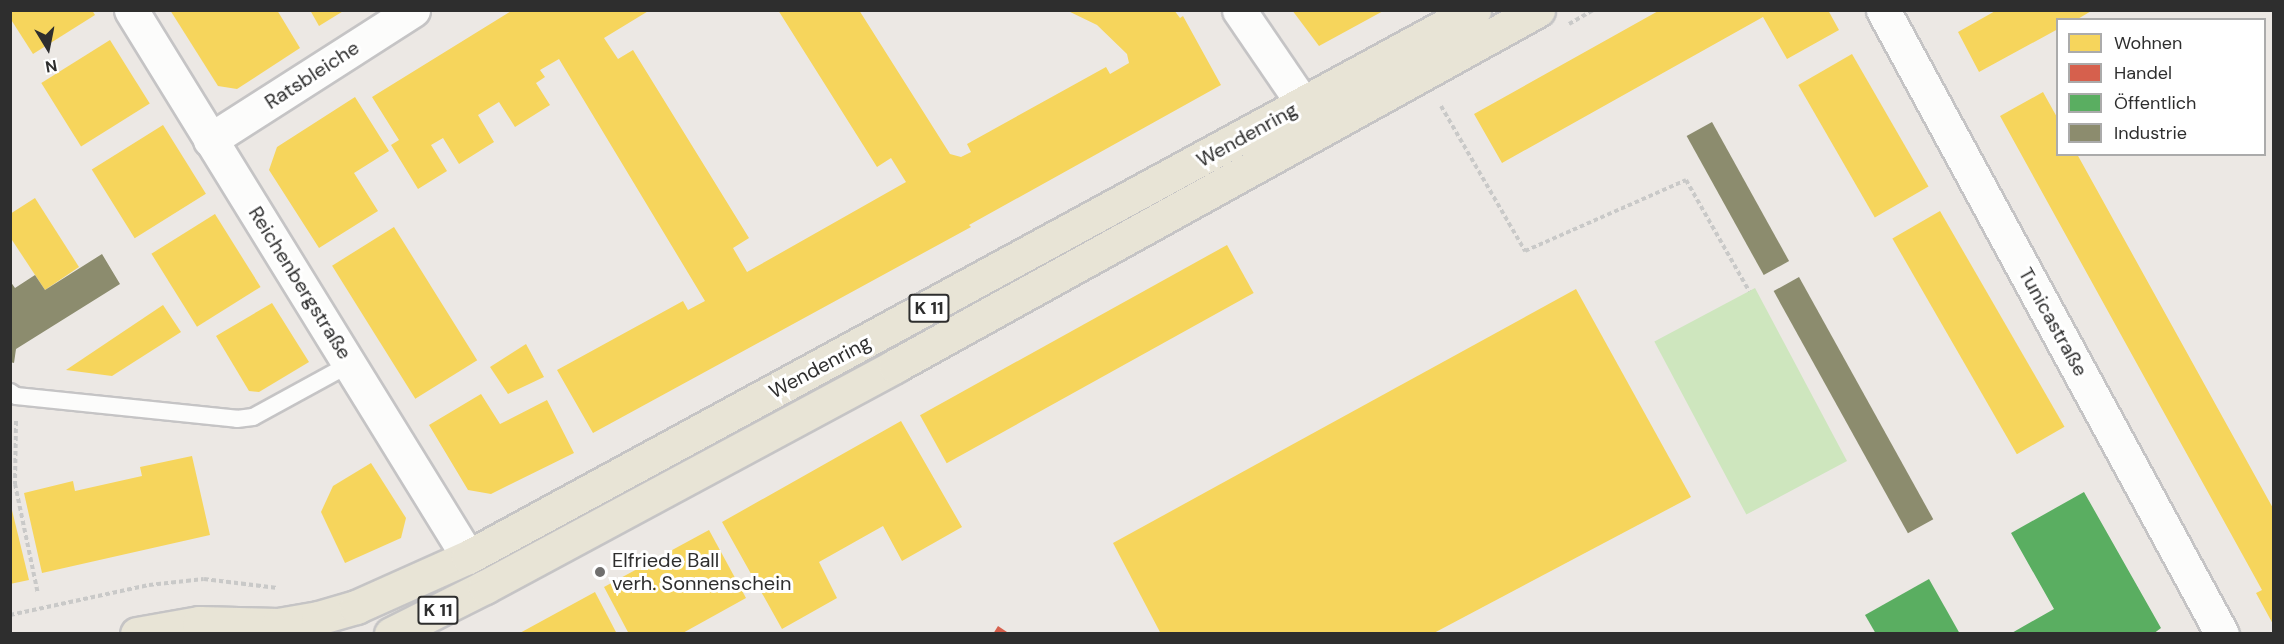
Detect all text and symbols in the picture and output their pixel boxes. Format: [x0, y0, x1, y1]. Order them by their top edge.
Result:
north arrow [18, 18, 78, 78]
legend [2056, 18, 2266, 156]
text: Wohnen [2114, 31, 2182, 55]
street label: Ratsbleiche [260, 36, 364, 114]
text: N [44, 55, 59, 78]
text: Handel [2114, 61, 2172, 85]
text: Öffentlich [2114, 91, 2196, 115]
street label: Wendenring [1192, 98, 1302, 172]
text: Industrie [2114, 121, 2187, 145]
street label: Reichenbergstraße [243, 202, 357, 364]
street label: Tunicastraße [2013, 264, 2093, 380]
road number: K 11 [908, 293, 950, 323]
street label: Wendenring [765, 330, 875, 404]
place label: Elfriede Ball verh. Sonnenschein [612, 548, 791, 595]
marker: Elfriede Ball verh. Sonnenschein [593, 565, 607, 579]
road number: K 11 [417, 595, 459, 625]

